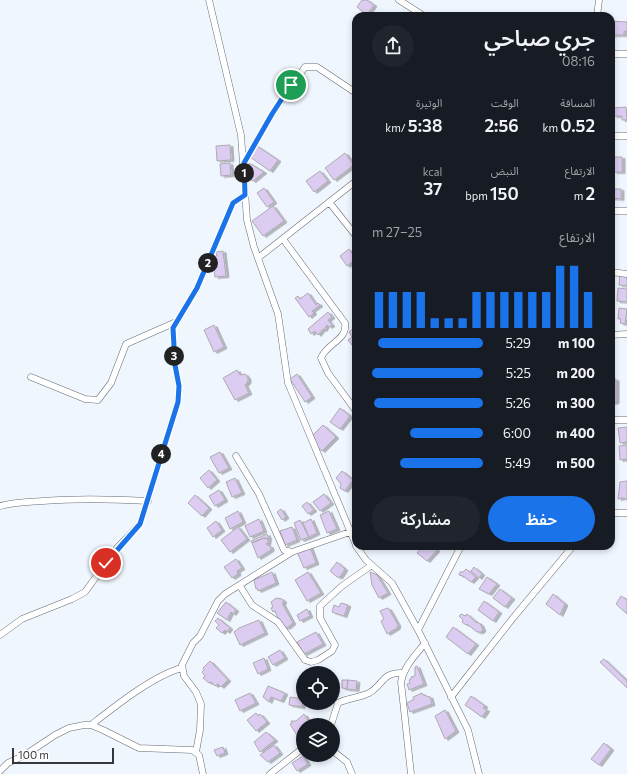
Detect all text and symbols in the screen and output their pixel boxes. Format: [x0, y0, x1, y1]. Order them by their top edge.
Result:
text: جري صباحي [484, 24, 595, 51]
button: share [372, 25, 414, 67]
text: 08:16 [562, 53, 595, 69]
pin [274, 68, 308, 102]
icon: arrive [280, 74, 302, 96]
text: الوتيرة [416, 96, 442, 109]
text: الوقت [491, 96, 519, 109]
text: المسافة [560, 96, 595, 109]
text: 5:38 [408, 115, 442, 136]
text: 2:56 [484, 115, 519, 136]
text: 0.52 [560, 115, 595, 136]
text: /km [385, 121, 408, 134]
text: km [543, 121, 560, 134]
pin: 1 [234, 163, 254, 183]
text: النبض [491, 164, 519, 177]
text: الارتفاع [565, 164, 595, 177]
text: kcal [423, 165, 442, 178]
text: 1 [242, 166, 246, 179]
text: 37 [423, 178, 442, 199]
text: 150 [490, 183, 519, 204]
text: 2 [585, 183, 595, 204]
text: bpm [465, 189, 490, 202]
text: m [574, 189, 585, 202]
text: 25–27 m [372, 224, 422, 240]
text: الارتفاع [559, 229, 595, 245]
pin: 2 [198, 253, 218, 273]
text: 2 [205, 256, 211, 269]
text: 5:29 [505, 335, 531, 351]
text: 100 m [558, 335, 595, 351]
pin: 3 [164, 346, 184, 366]
text: 3 [171, 349, 177, 362]
text: 5:25 [506, 365, 531, 381]
text: 200 m [557, 365, 595, 381]
text: 5:26 [505, 395, 531, 411]
text: 300 m [556, 395, 595, 411]
text: 6:00 [503, 425, 531, 441]
text: 400 m [556, 425, 595, 441]
pin: 4 [151, 444, 171, 464]
text: 4 [158, 447, 164, 460]
text: 5:49 [505, 455, 531, 471]
text: 500 m [556, 455, 595, 471]
button: مشاركة [372, 496, 480, 542]
button: حفظ [488, 496, 595, 542]
pin [89, 546, 123, 580]
icon: check [95, 552, 117, 574]
map controls [296, 666, 340, 762]
button: locate [296, 666, 340, 710]
button: layers [296, 718, 340, 762]
scale bar [12, 746, 114, 765]
text: 100 m [18, 748, 49, 761]

